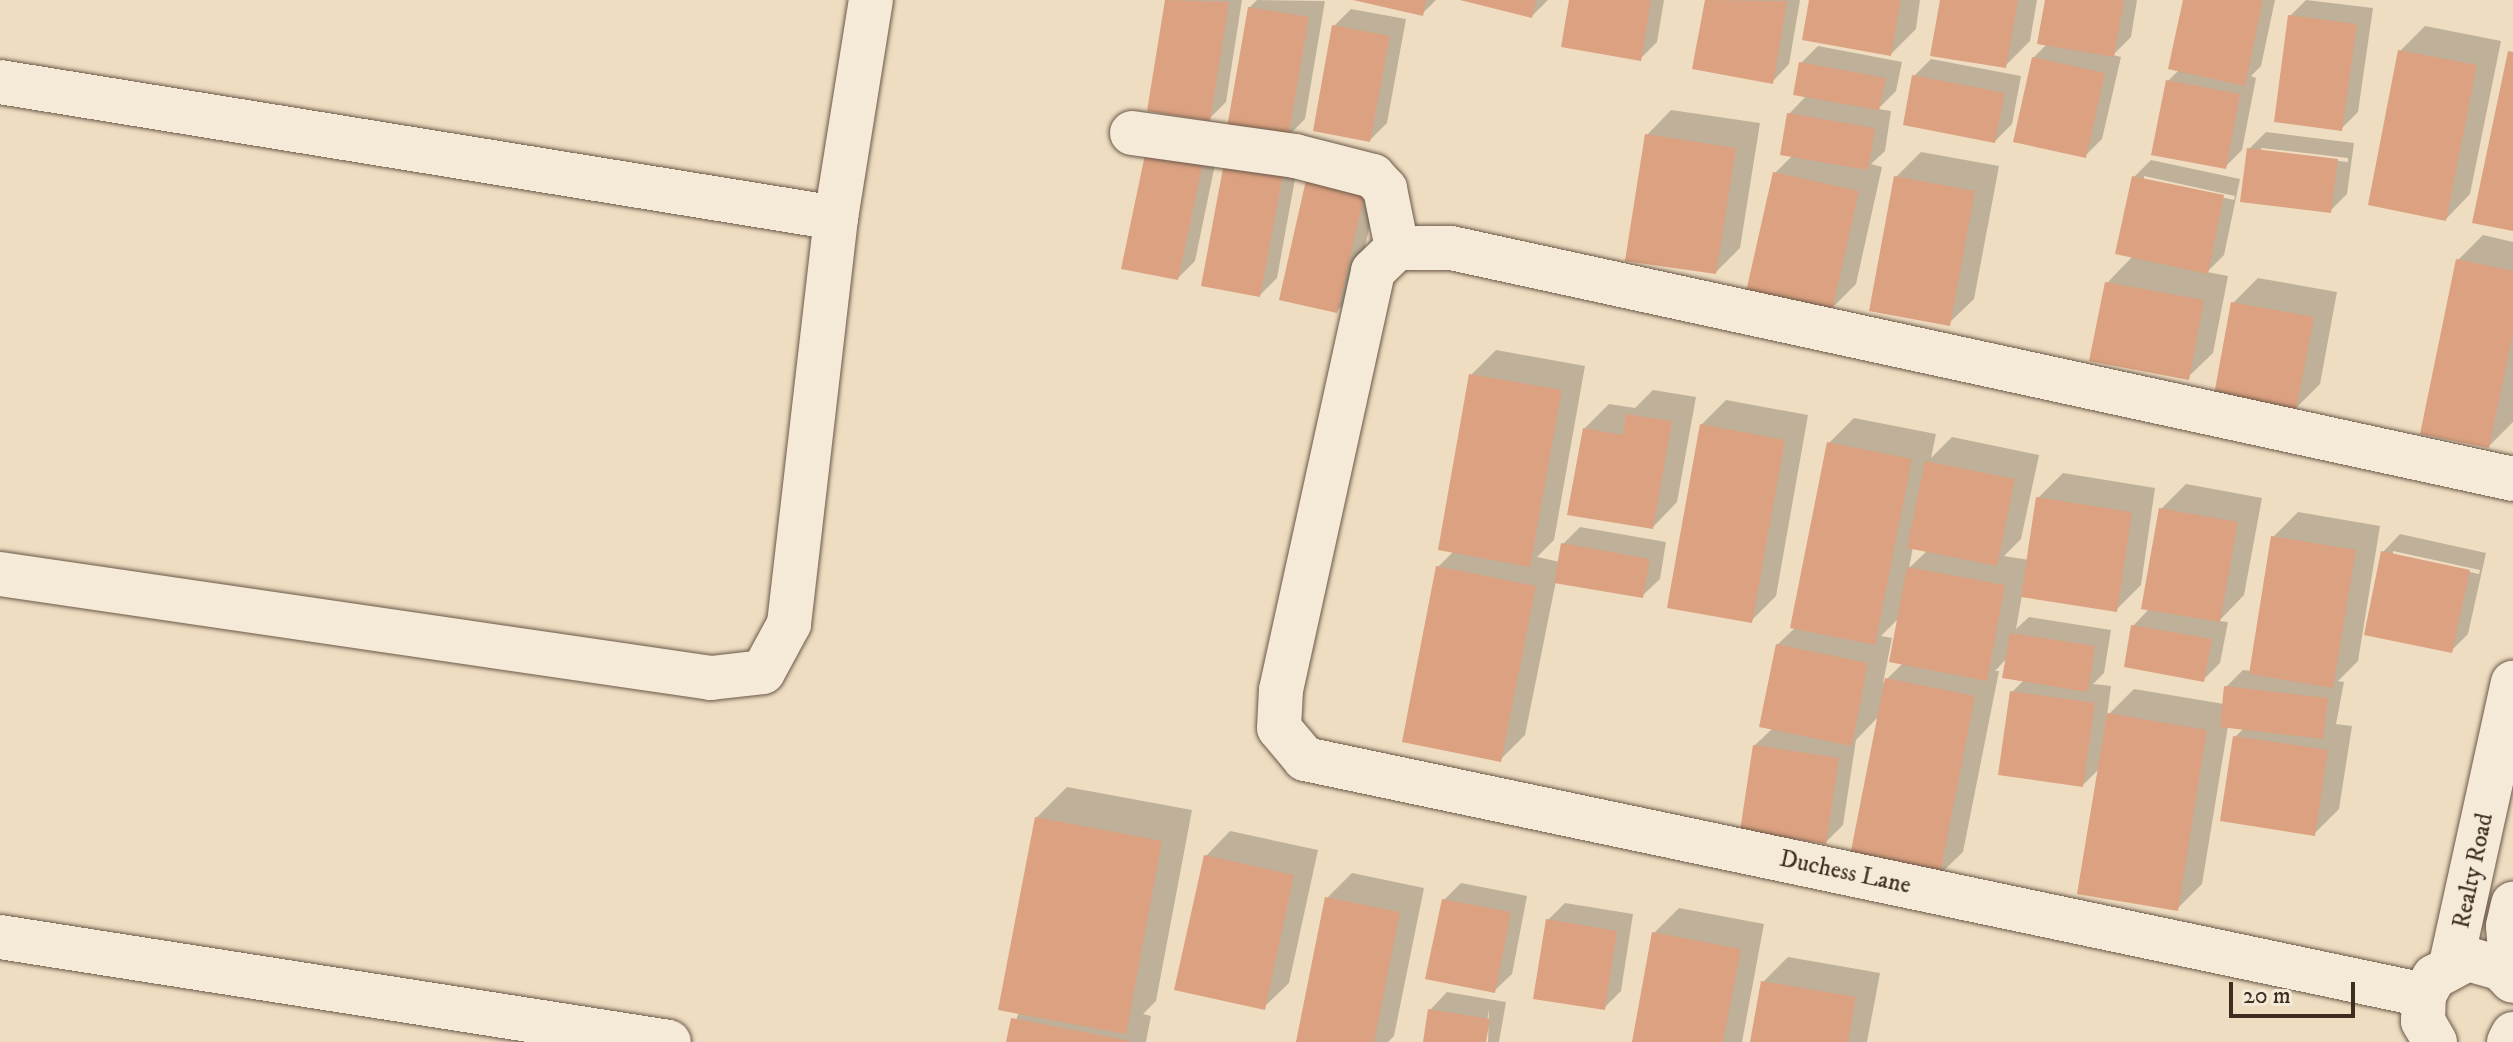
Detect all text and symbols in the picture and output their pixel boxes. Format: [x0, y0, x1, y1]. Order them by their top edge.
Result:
street label: Realty Road [2448, 811, 2500, 931]
street label: Duchess Lane [1777, 845, 1913, 901]
scale bar [2233, 966, 2359, 1016]
text: 20 m [2243, 981, 2291, 1011]

